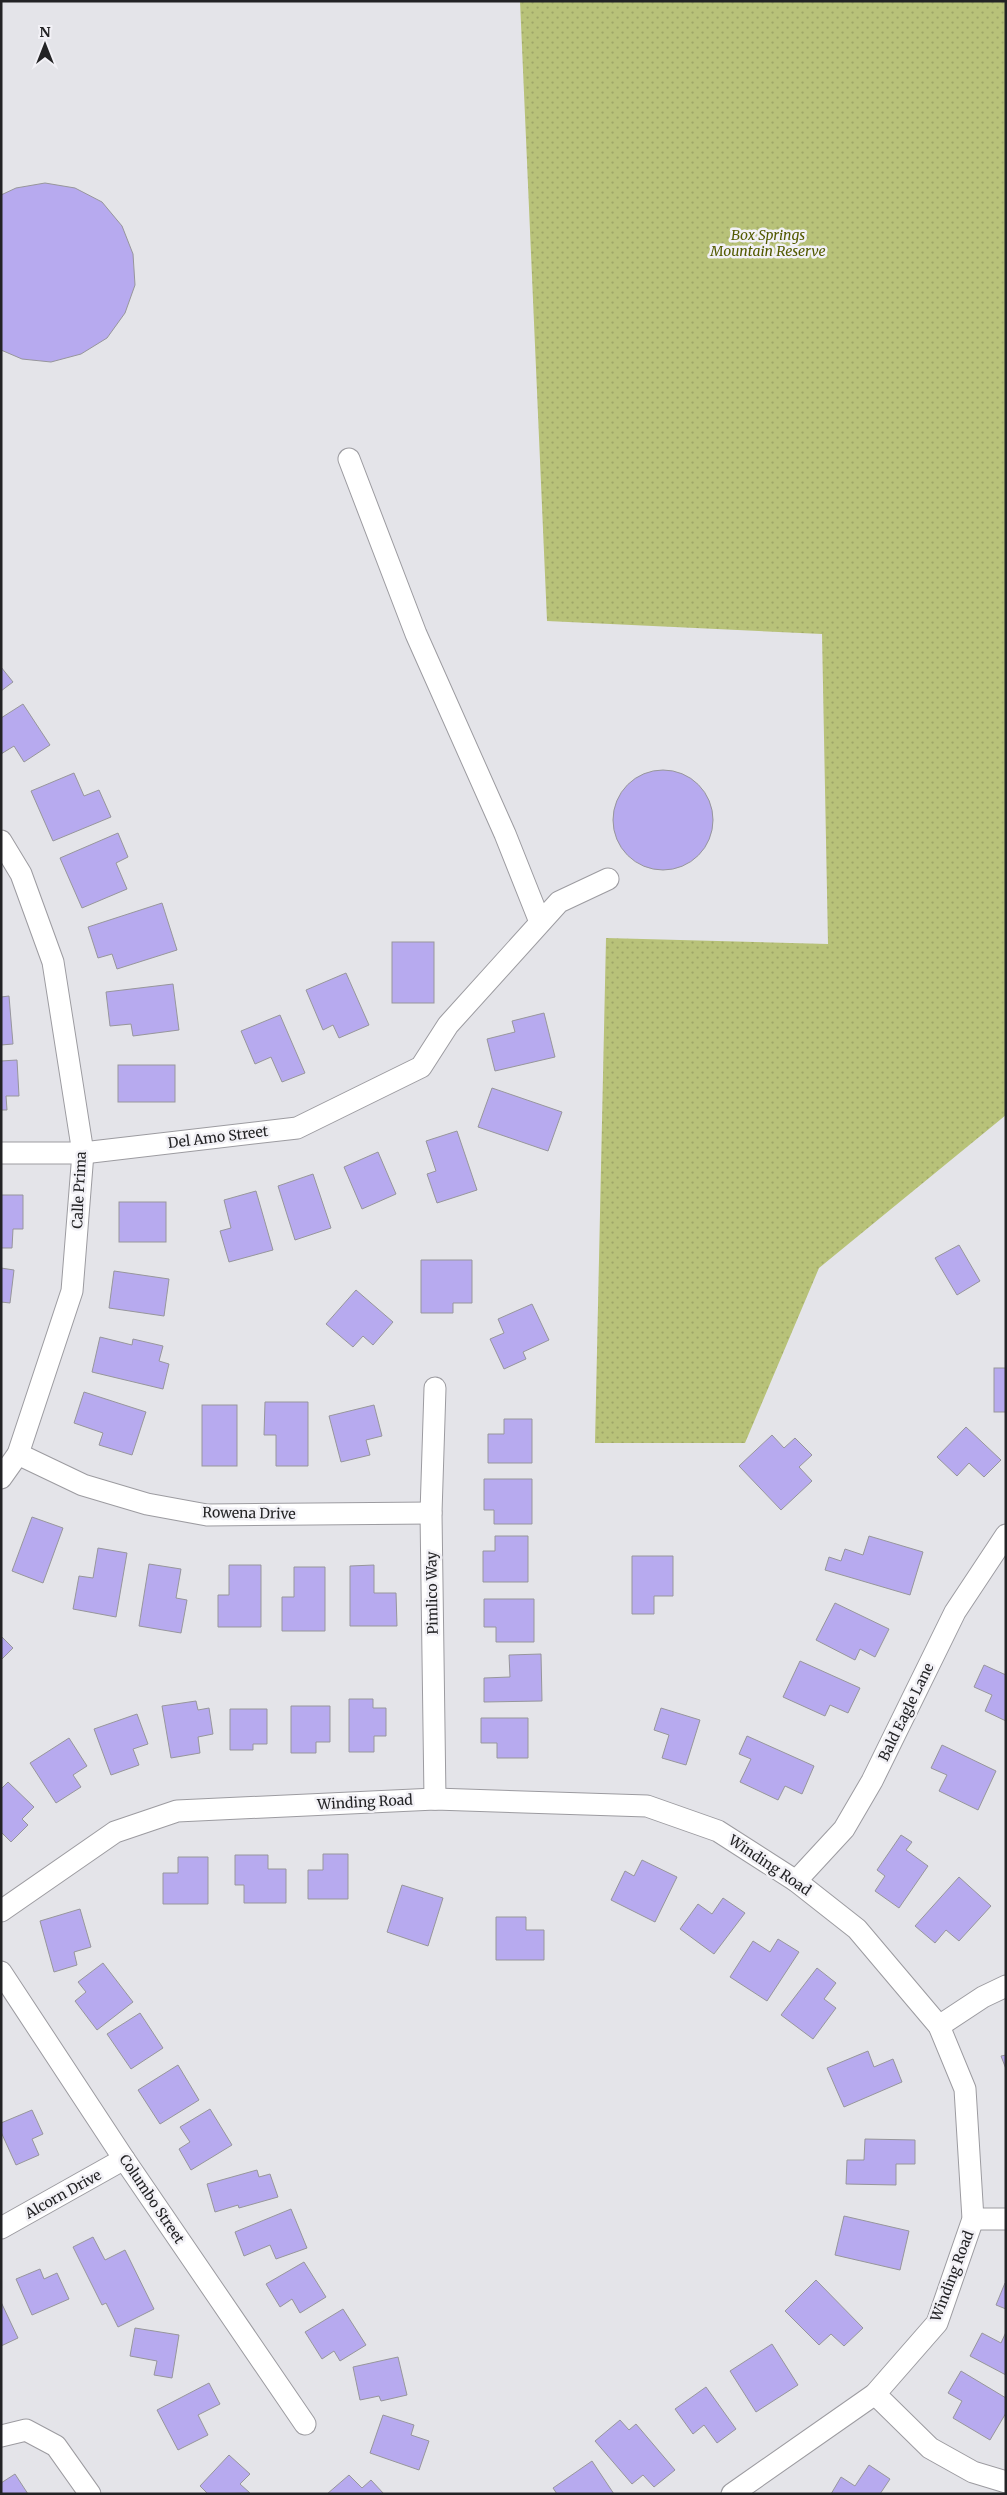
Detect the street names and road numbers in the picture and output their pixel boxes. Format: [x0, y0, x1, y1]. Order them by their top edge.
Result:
street label: Del Amo Street [167, 1122, 270, 1152]
street label: Calle Prima [68, 1150, 90, 1229]
street label: Rowena Drive [202, 1503, 296, 1523]
street label: Pimlico Way [422, 1550, 442, 1635]
street label: Bald Eagle Lane [874, 1660, 938, 1764]
street label: Winding Road [316, 1790, 414, 1814]
street label: Winding Road [725, 1830, 815, 1900]
street label: Columbo Street [115, 2151, 189, 2248]
street label: Alcorn Drive [21, 2166, 104, 2223]
street label: Winding Road [926, 2228, 978, 2325]

